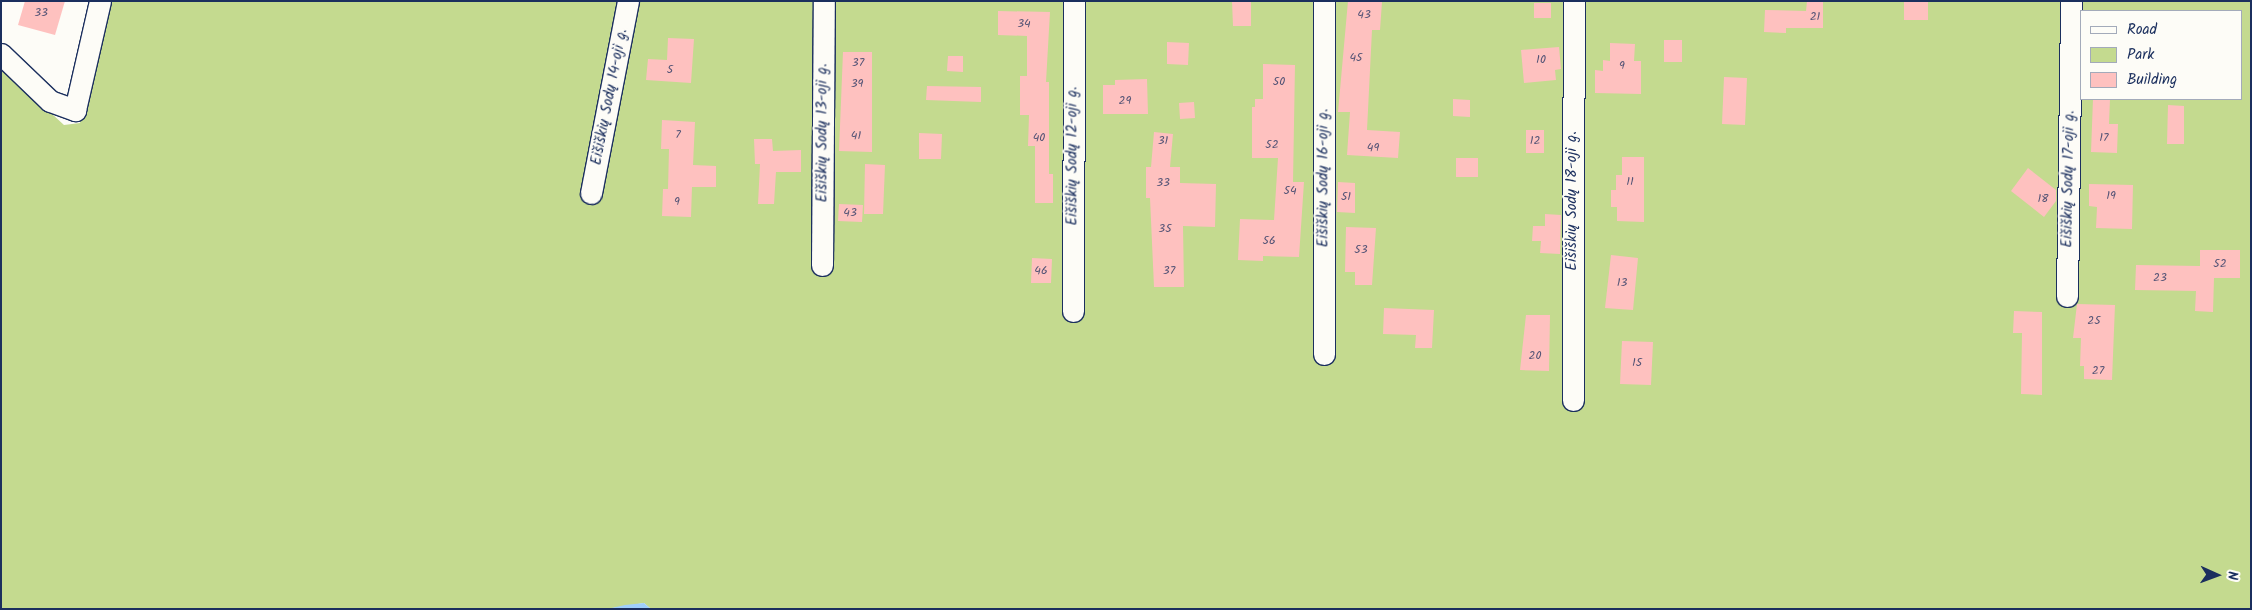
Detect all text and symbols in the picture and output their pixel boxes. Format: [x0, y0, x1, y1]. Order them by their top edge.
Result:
house number: 33 [34, 6, 48, 20]
house number: 43 [1357, 8, 1371, 22]
house number: 21 [1810, 10, 1820, 24]
legend [2080, 10, 2242, 100]
house number: 34 [1017, 17, 1031, 31]
text: Road [2127, 18, 2157, 42]
street label: Eišiškių Sodų 14-oji g. [588, 27, 632, 167]
text: Park [2127, 43, 2154, 67]
house number: 45 [1349, 51, 1363, 65]
house number: 10 [1536, 53, 1546, 67]
house number: 37 [852, 56, 864, 70]
house number: 9 [1619, 59, 1625, 73]
house number: 5 [667, 63, 673, 77]
street label: Eišiškių Sodų 13-oji g. [814, 64, 832, 202]
text: Building [2127, 68, 2177, 92]
house number: 50 [1273, 75, 1285, 89]
house number: 39 [851, 77, 863, 91]
street label: Eišiškių Sodų 12-oji g. [1064, 86, 1082, 226]
house number: 29 [1119, 94, 1131, 108]
street label: Eišiškių Sodų 16-oji g. [1315, 109, 1333, 247]
street label: Eišiškių Sodų 17-oji g. [2059, 110, 2079, 248]
house number: 7 [675, 128, 681, 142]
house number: 41 [851, 129, 861, 143]
house number: 40 [1033, 131, 1045, 145]
street label: Eišiškių Sodų 18-oji g. [1564, 131, 1582, 271]
house number: 17 [2099, 131, 2109, 145]
house number: 31 [1158, 134, 1168, 148]
house number: 12 [1530, 134, 1540, 148]
house number: 52 [1265, 138, 1279, 152]
house number: 49 [1367, 141, 1379, 155]
house number: 11 [1626, 175, 1634, 189]
house number: 33 [1156, 176, 1170, 190]
house number: 54 [1283, 184, 1297, 198]
house number: 19 [2106, 189, 2116, 203]
house number: 51 [1341, 190, 1351, 204]
house number: 18 [2038, 192, 2048, 206]
house number: 9 [674, 195, 680, 209]
house number: 43 [843, 206, 857, 220]
house number: 35 [1158, 222, 1172, 236]
house number: 56 [1262, 234, 1276, 248]
house number: 53 [1354, 243, 1368, 257]
house number: 52 [2213, 257, 2227, 271]
house number: 46 [1034, 264, 1048, 278]
house number: 37 [1163, 264, 1175, 278]
house number: 23 [2153, 271, 2167, 285]
house number: 13 [1617, 276, 1627, 290]
house number: 25 [2087, 314, 2101, 328]
house number: 20 [1529, 349, 1541, 363]
house number: 15 [1632, 356, 1642, 370]
house number: 27 [2092, 364, 2104, 378]
north arrow [2192, 550, 2242, 600]
text: N [2221, 571, 2243, 580]

